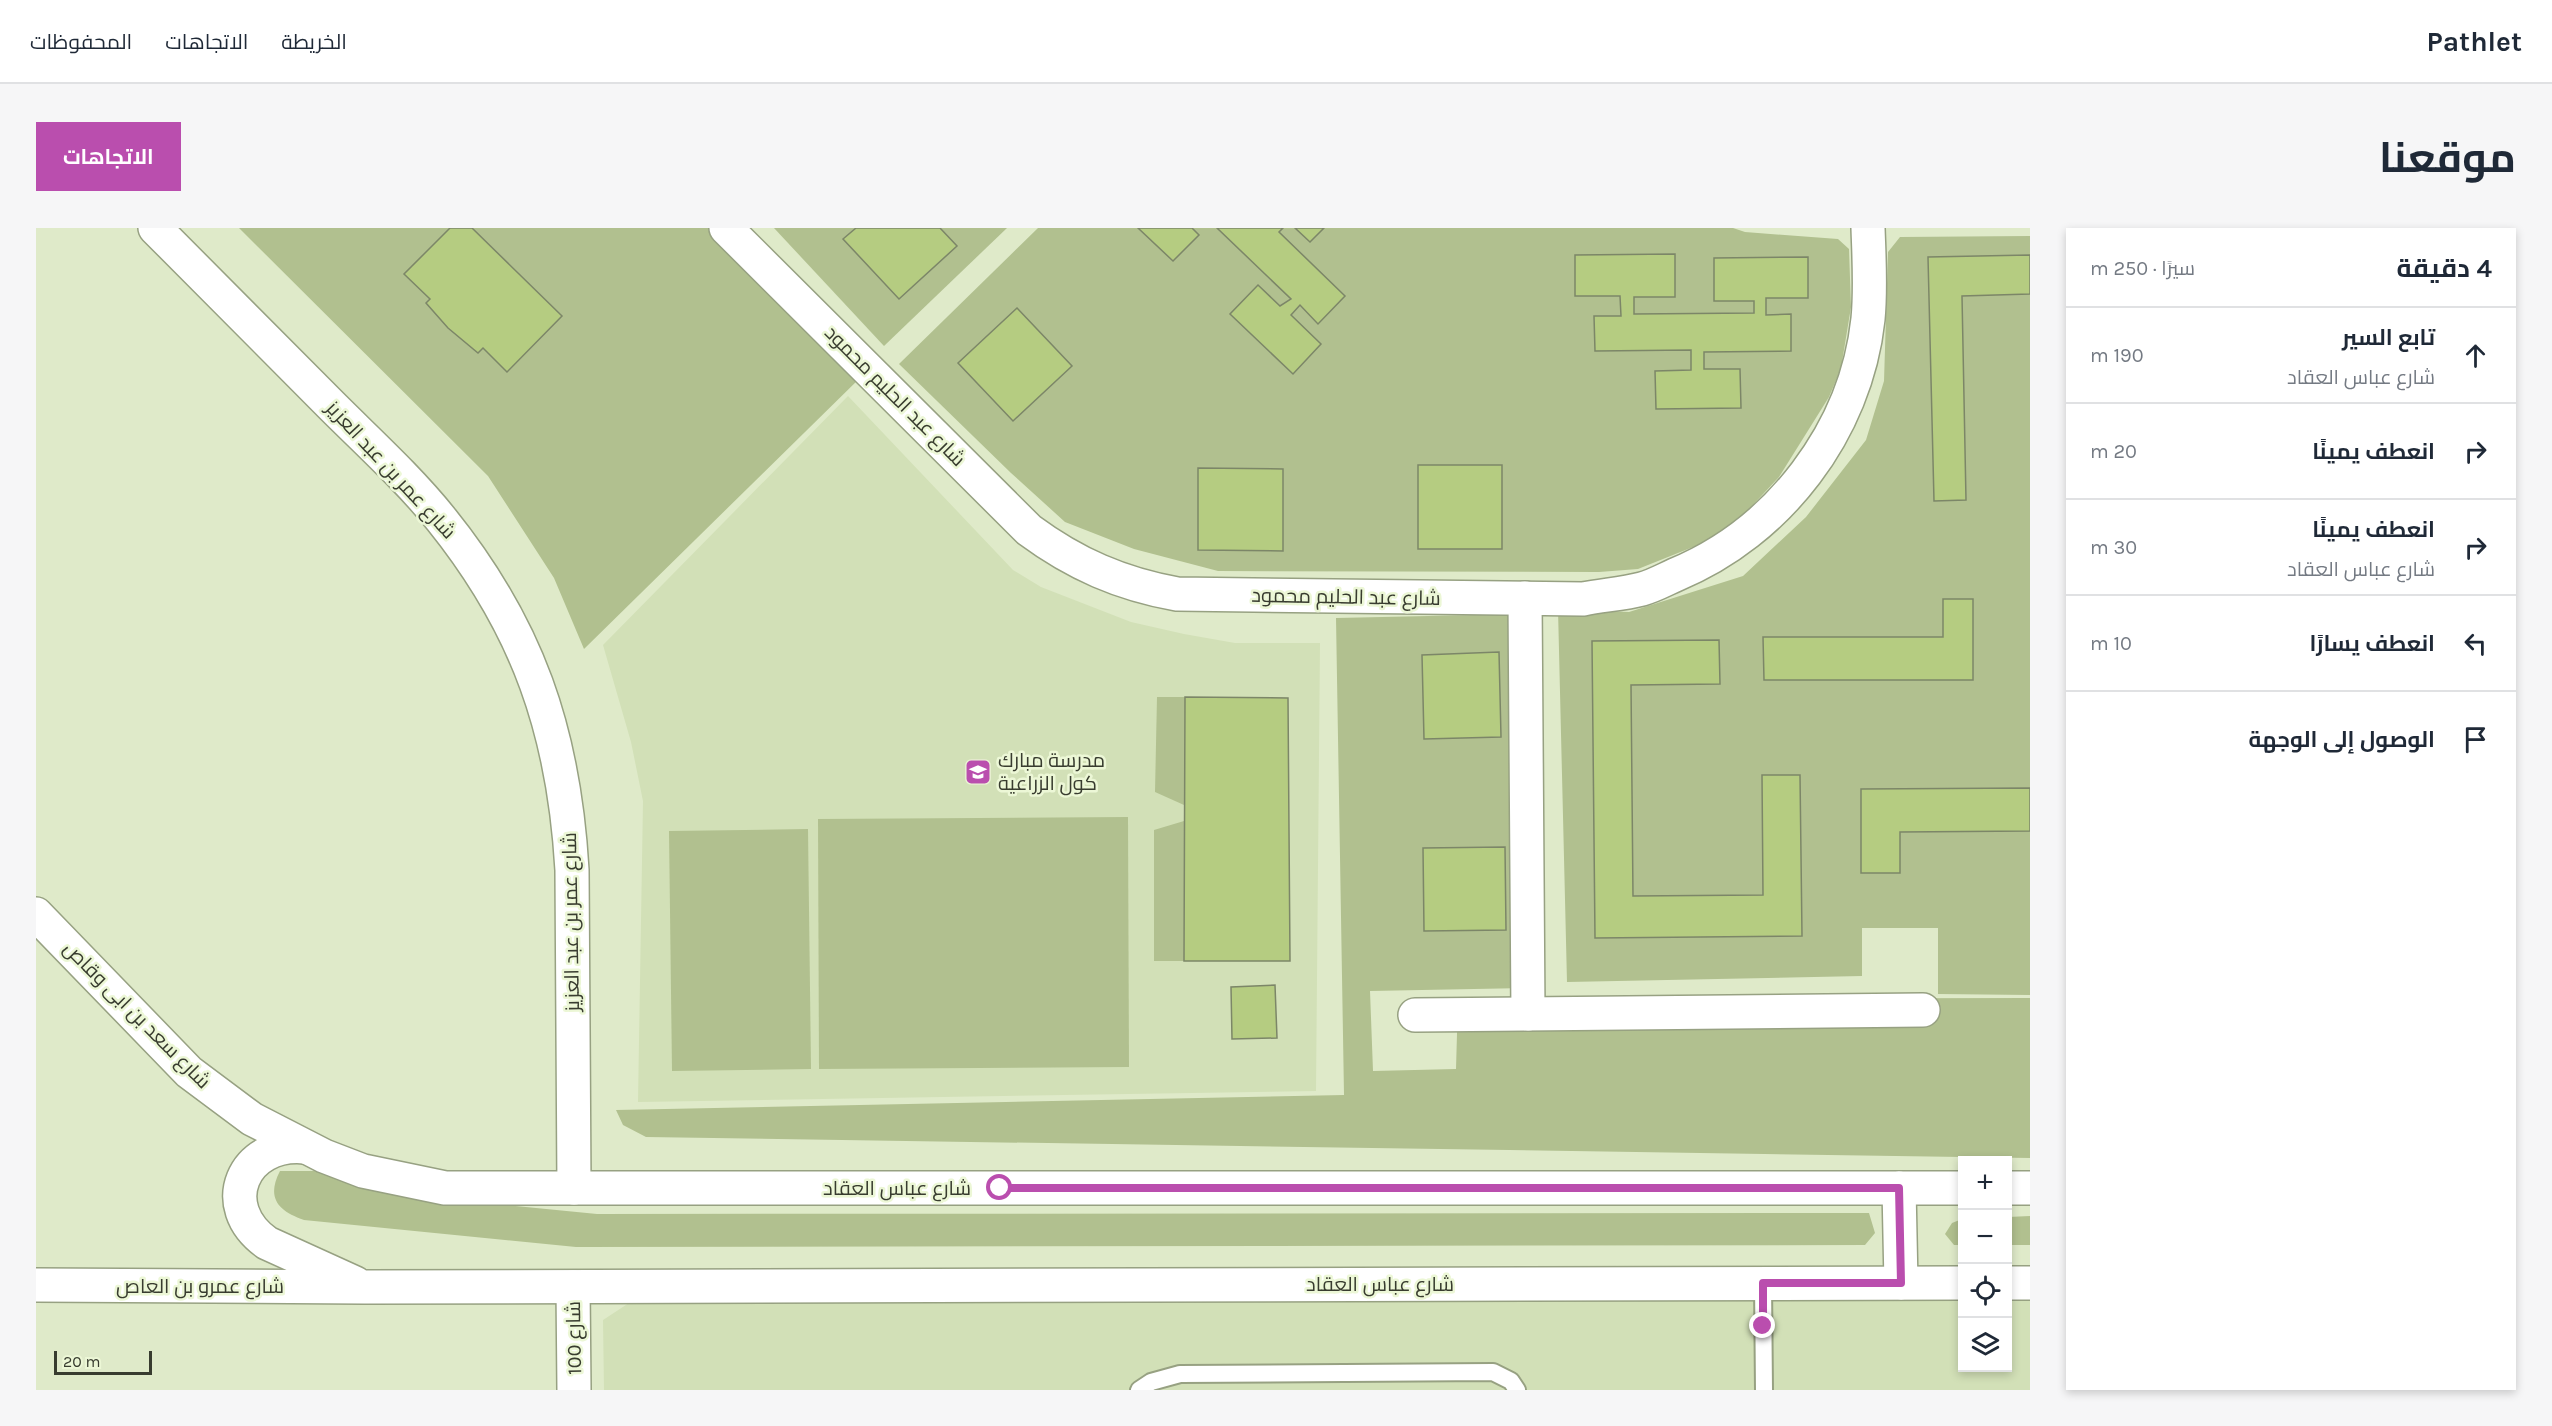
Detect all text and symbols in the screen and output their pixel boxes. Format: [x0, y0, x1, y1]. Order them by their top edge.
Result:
text: Pathlet [2426, 25, 2522, 58]
text: المحفوظات [30, 30, 132, 54]
text: الاتجاهات [165, 30, 248, 54]
text: الخريطة [281, 30, 347, 54]
button: الاتجاهات [36, 122, 181, 191]
text: موقعنا [2379, 133, 2516, 183]
text: 4 دقيقة [2396, 253, 2492, 284]
text: سيرًا · 250 m [2090, 257, 2195, 280]
street label: شارع عبد الحليم محمود [819, 321, 970, 472]
text: تابع السير [2342, 325, 2435, 351]
icon: ahead [2459, 339, 2492, 372]
text: 190 m [2090, 344, 2144, 367]
text: شارع عباس العقاد [2287, 366, 2435, 389]
street label: شارع عمر بن عبد العزيز [319, 396, 461, 545]
icon: right [2459, 435, 2492, 468]
text: انعطف يمينًا [2312, 439, 2435, 465]
text: 20 m [2090, 440, 2137, 463]
text: انعطف يمينًا [2312, 517, 2435, 543]
icon: right [2459, 531, 2492, 564]
text: 30 m [2090, 536, 2137, 559]
text: شارع عباس العقاد [2287, 558, 2435, 581]
street label: شارع عبد الحليم محمود [1251, 584, 1441, 612]
icon: left [2459, 627, 2492, 660]
text: انعطف يسارًا [2309, 631, 2435, 657]
text: 10 m [2090, 632, 2132, 655]
icon: arrive [2459, 723, 2492, 756]
text: الوصول إلى الوجهة [2249, 727, 2435, 753]
place label: مدرسة مبارك كول الزراعية [998, 749, 1105, 796]
school or university icon: مدرسة مبارك كول الزراعية [963, 757, 993, 787]
street label: شارع عمر بن عبد العزيز [558, 832, 586, 1013]
street label: شارع سعد بن ابى وقاص [57, 937, 215, 1095]
map controls [1958, 1156, 2012, 1372]
button: + [1958, 1156, 2012, 1210]
route start [986, 1174, 1012, 1200]
street label: شارع عباس العقاد [823, 1177, 971, 1202]
button: − [1958, 1210, 2012, 1264]
button: locate [1958, 1264, 2012, 1318]
street label: شارع عباس العقاد [1306, 1273, 1454, 1298]
street label: شارع عمرو بن العاص [116, 1275, 284, 1300]
street label: شارع 100 [562, 1301, 588, 1375]
route end [1749, 1312, 1775, 1338]
button: layers [1958, 1318, 2012, 1372]
scale bar [54, 1348, 152, 1376]
text: 20 m [63, 1352, 101, 1371]

